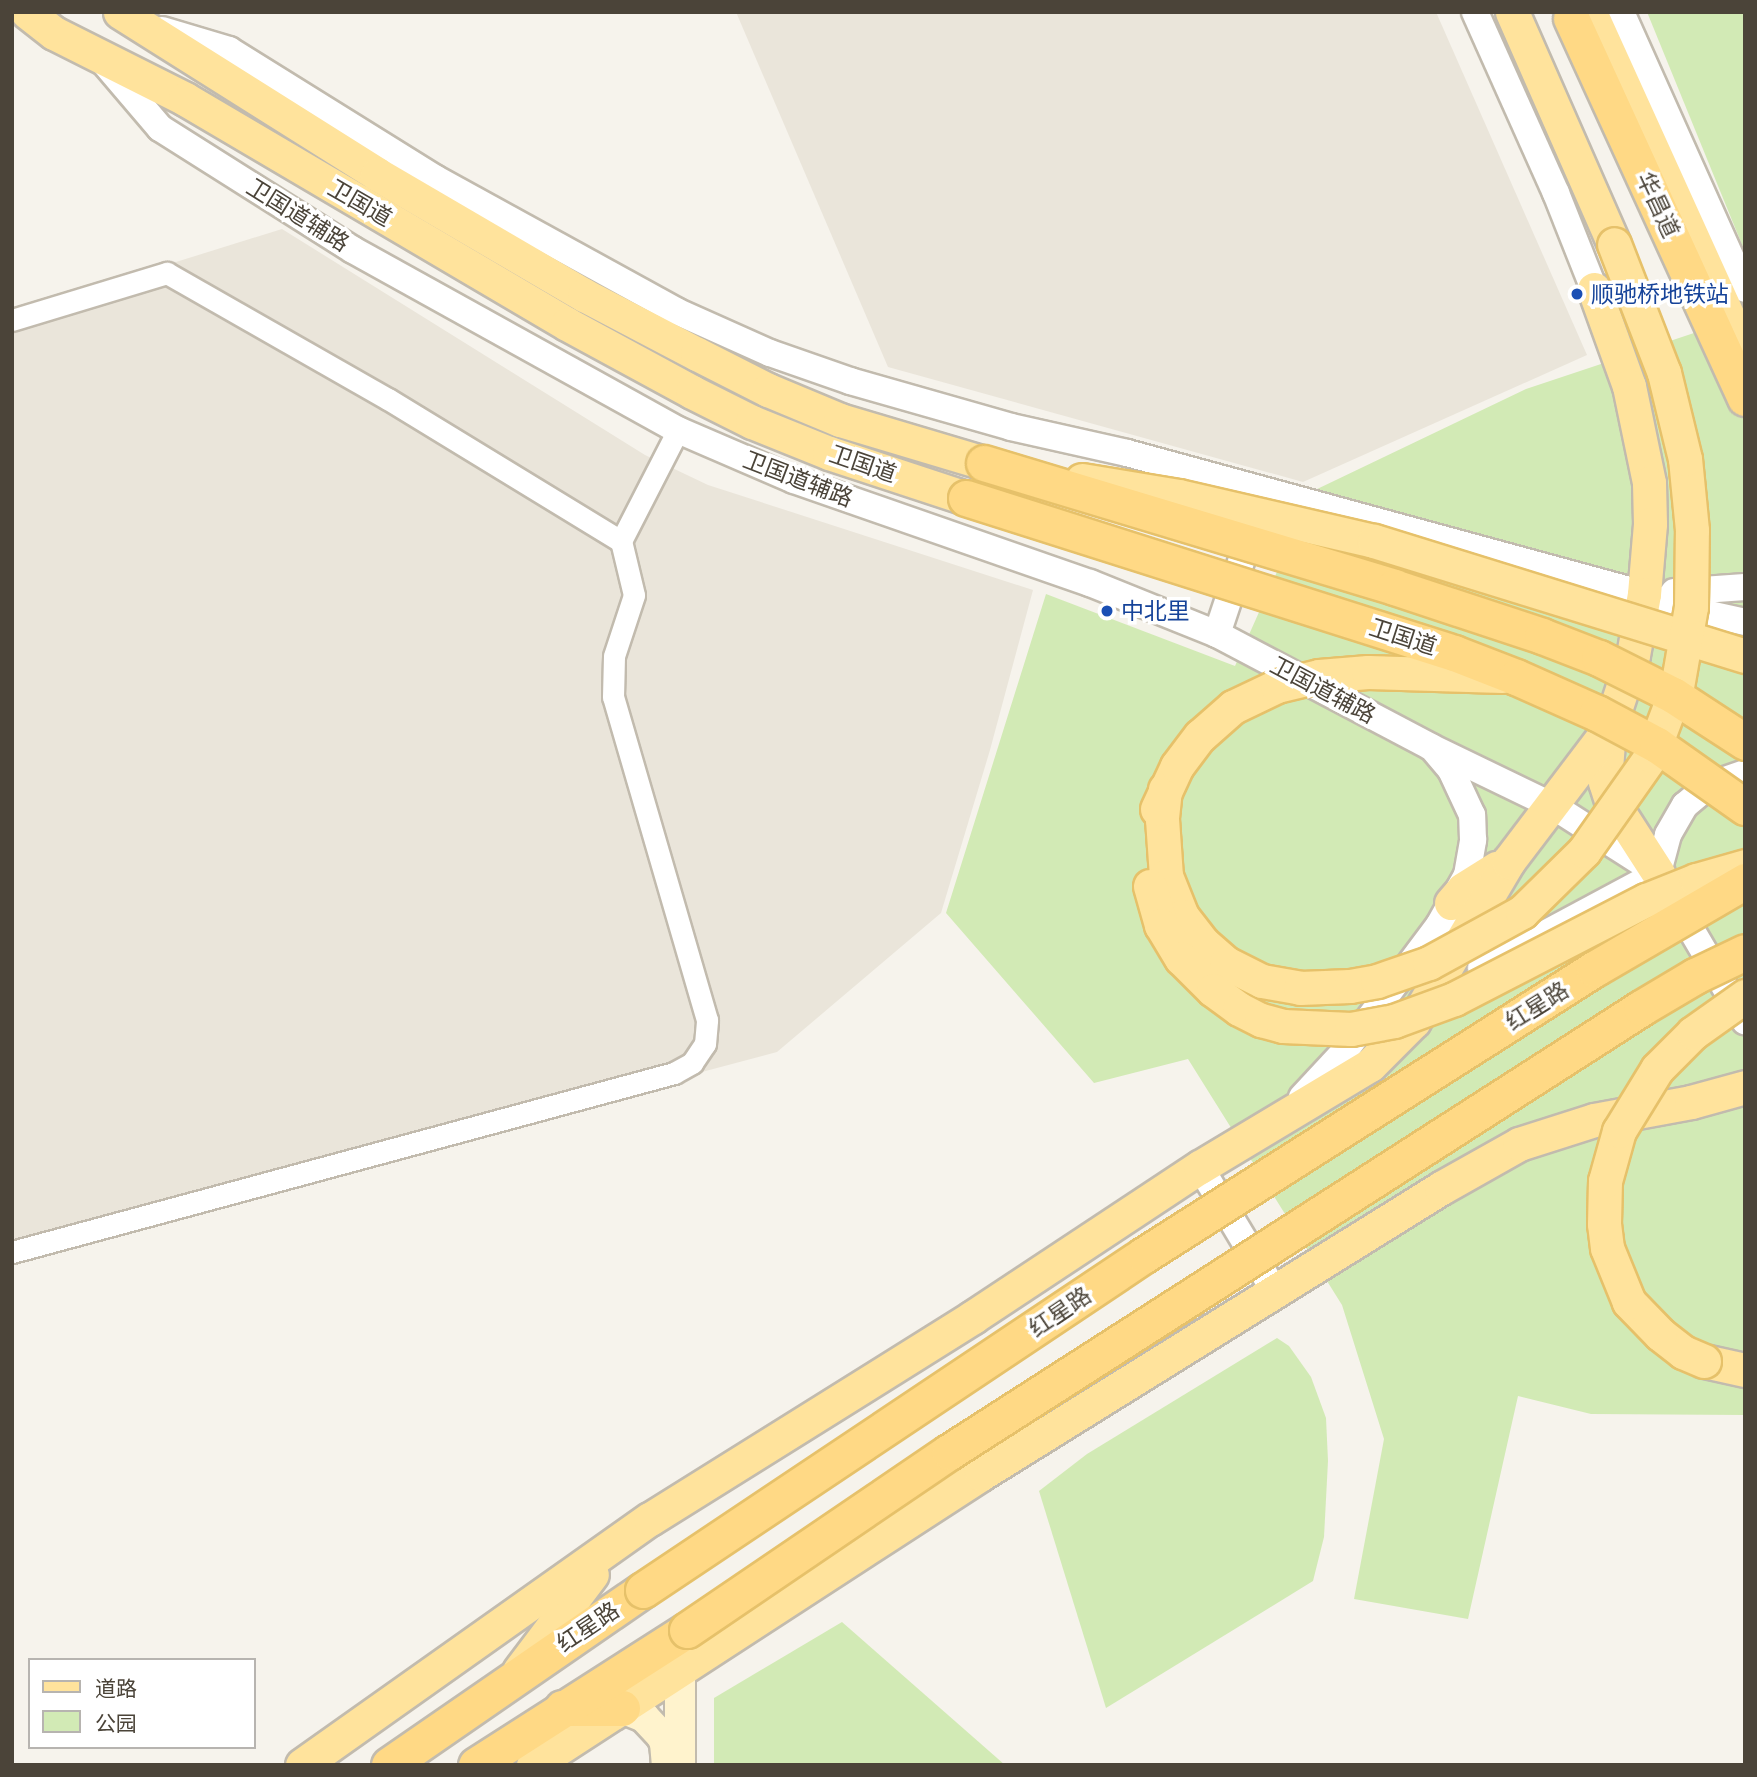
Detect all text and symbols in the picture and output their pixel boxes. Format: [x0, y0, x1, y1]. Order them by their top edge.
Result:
street label: 华昌道 [1631, 168, 1685, 242]
street label: 卫国道辅路 [242, 173, 354, 257]
street label: 卫国道 [323, 174, 397, 232]
place label: 顺驰桥地铁站 [1591, 280, 1729, 308]
marker: 顺驰桥地铁站 [1569, 286, 1585, 302]
street label: 卫国道 [826, 440, 900, 488]
street label: 卫国道辅路 [739, 446, 857, 512]
place label: 中北里 [1121, 597, 1190, 625]
marker: 中北里 [1099, 603, 1115, 619]
street label: 卫国道 [1366, 613, 1440, 661]
street label: 卫国道辅路 [1266, 651, 1380, 729]
street label: 红星路 [1500, 976, 1574, 1036]
street label: 红星路 [1024, 1281, 1096, 1343]
street label: 红星路 [552, 1596, 624, 1658]
legend [28, 1658, 256, 1749]
text: 道路 [95, 1676, 137, 1700]
text: 公园 [95, 1711, 137, 1735]

